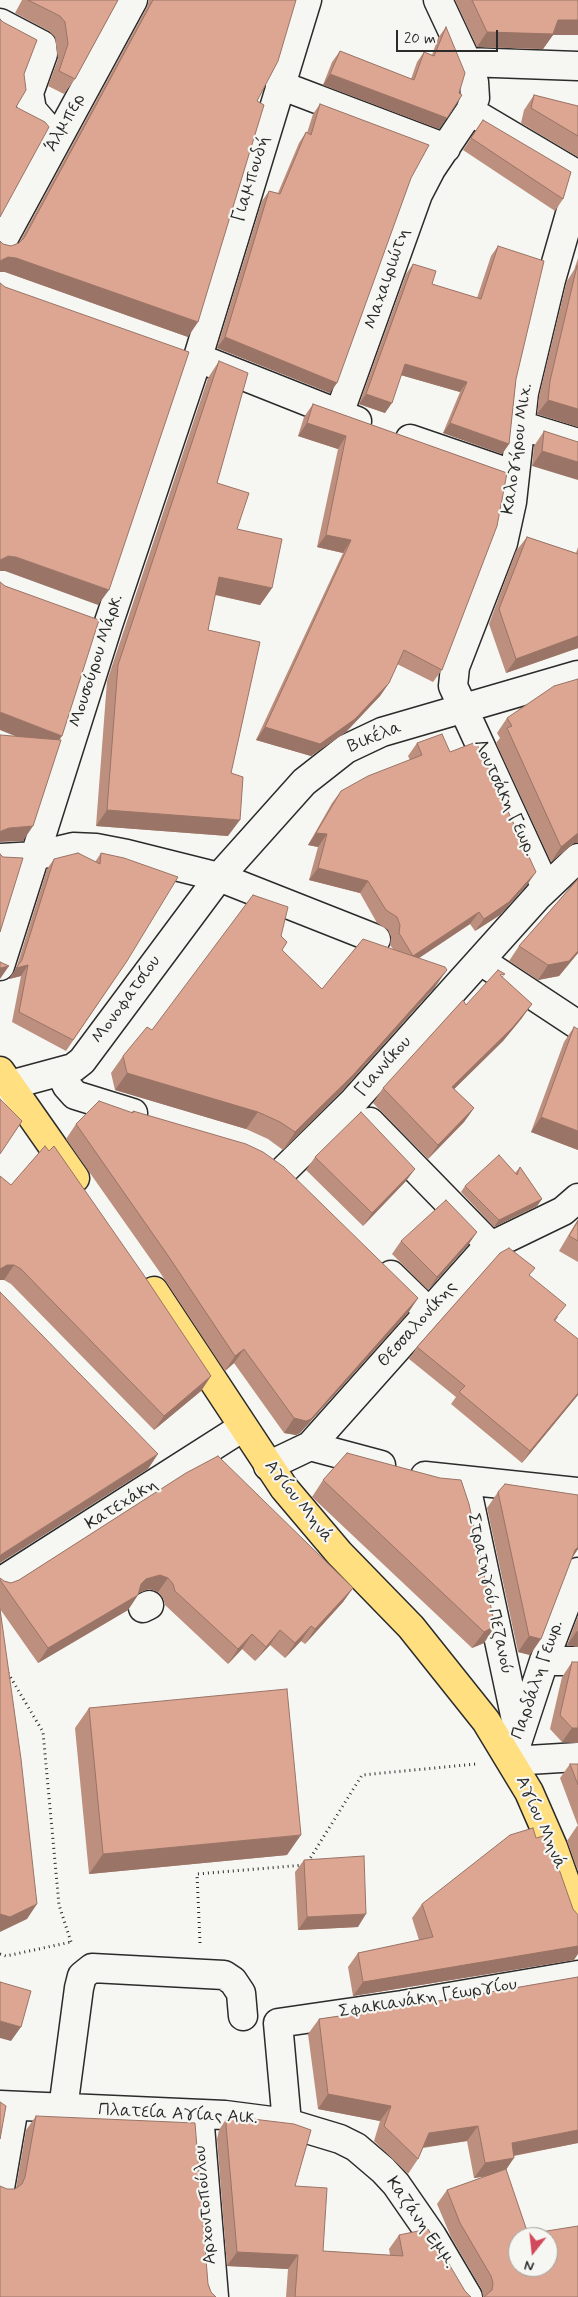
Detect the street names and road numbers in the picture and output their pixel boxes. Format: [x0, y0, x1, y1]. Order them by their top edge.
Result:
street label: Άλμπερ [41, 90, 91, 156]
street label: Γιαμπουδή [229, 133, 275, 225]
street label: Μαχαιριώτη [361, 226, 415, 332]
street label: Καλογήρου Μιχ. [498, 382, 538, 516]
street label: Μουσούρου Μάρκ. [65, 592, 129, 730]
street label: Βικέλα [345, 717, 405, 759]
street label: Λουτσάκη Γεωρ. [468, 736, 540, 860]
street label: Μονοφατσίου [88, 952, 166, 1048]
street label: Γιαννίκου [351, 1032, 417, 1102]
street label: Θεσσαλονίκης [374, 1277, 462, 1373]
street label: Αγίου Μηνά [259, 1456, 337, 1548]
street label: Κατεχάκη [82, 1474, 162, 1536]
street label: Στρατηγού Πεζανού [461, 1512, 517, 1676]
street label: Παρδάλη Γεωρ. [507, 1617, 569, 1743]
street label: Αγίου Μηνά [510, 1773, 570, 1873]
street label: Σφακιανάκη Γεωργίου [337, 1974, 519, 2024]
street label: Πλατεία Αγίας Αικ. [98, 2100, 258, 2130]
street label: Αρχοντοπούλου [190, 2144, 222, 2266]
street label: Καζάνη Εμμ. [380, 2173, 460, 2273]

